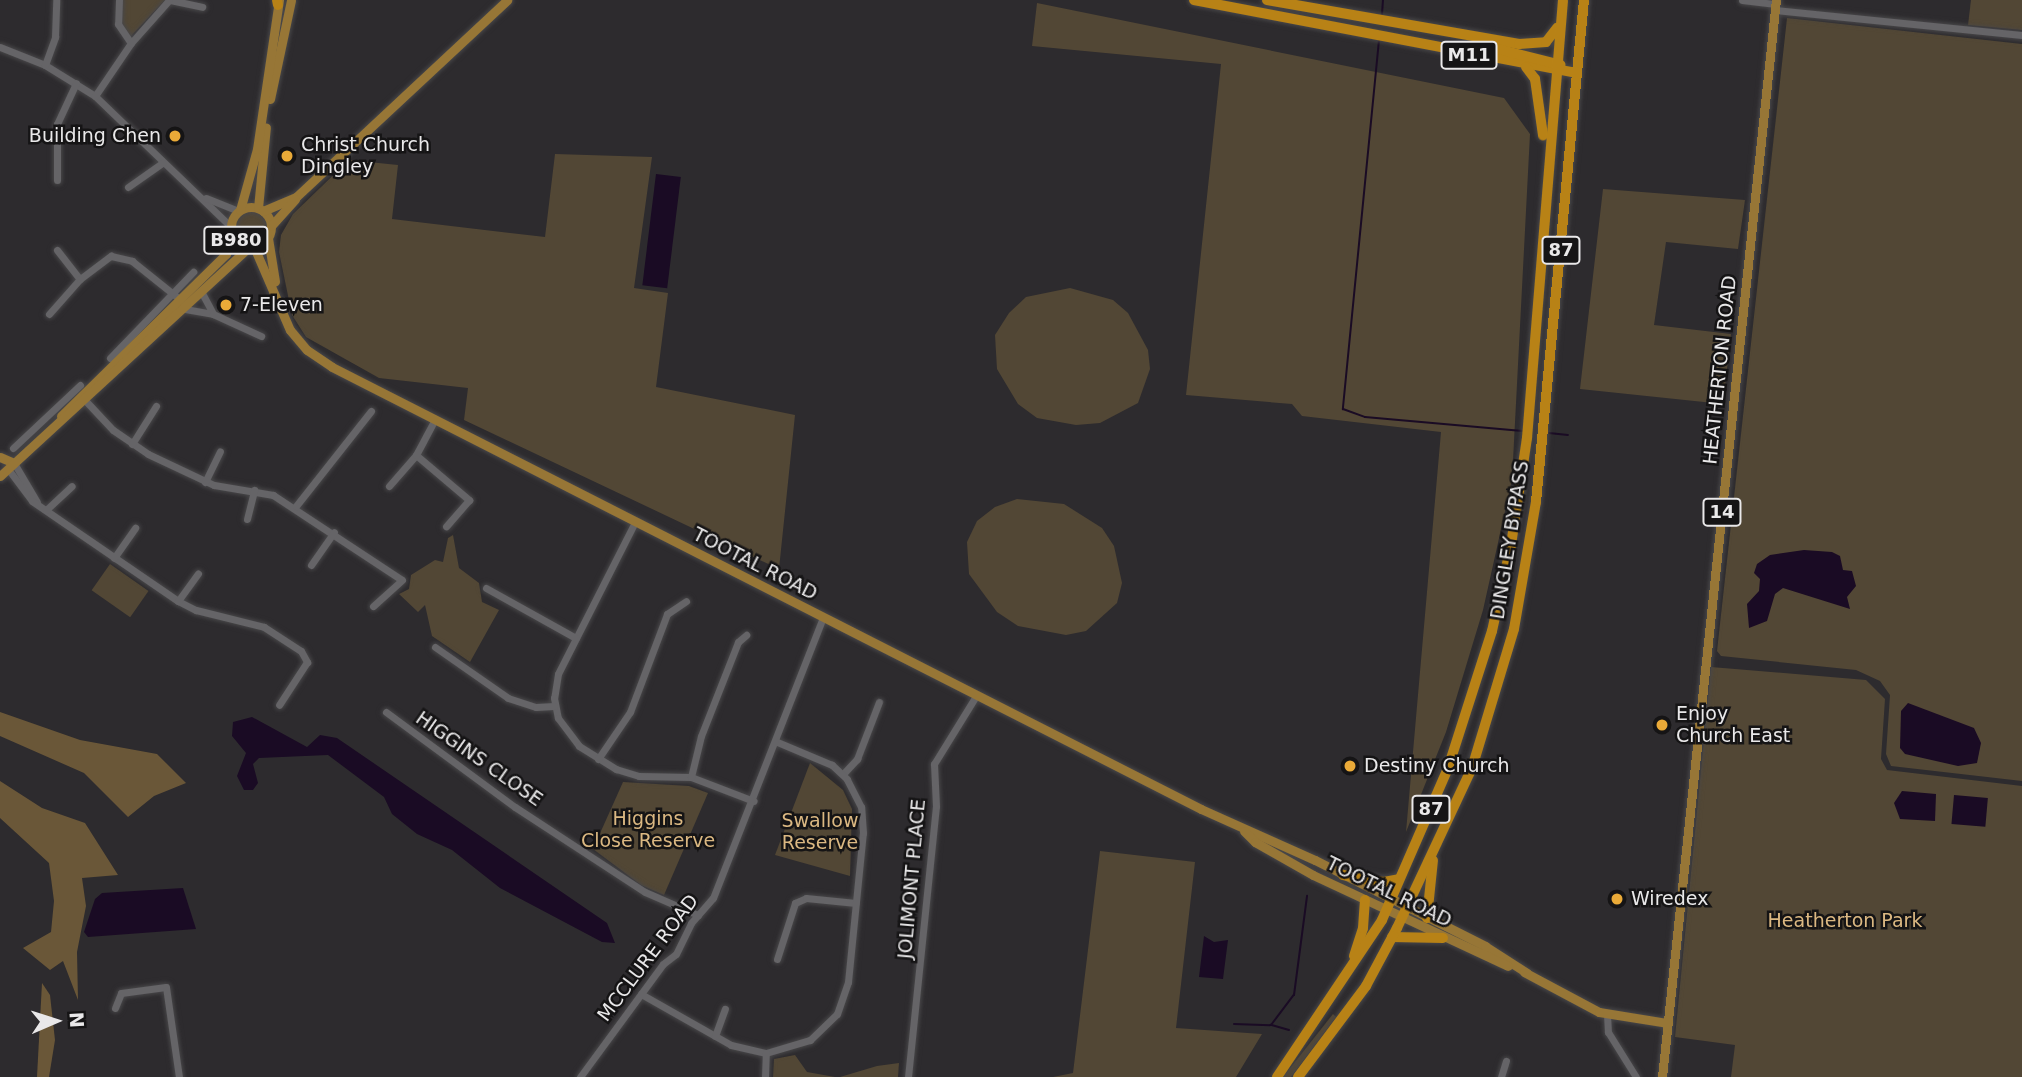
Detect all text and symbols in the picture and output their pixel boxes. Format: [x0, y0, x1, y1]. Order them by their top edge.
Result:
road number: M11 [1439, 40, 1499, 70]
place label: Building Chen [29, 125, 161, 147]
marker: Building Chen [167, 128, 183, 144]
place label: Christ Church Dingley [301, 134, 430, 178]
marker: Christ Church Dingley [279, 148, 295, 164]
road number: B980 [203, 226, 269, 254]
road number: 87 [1540, 236, 1582, 264]
street label: HEATHERTON ROAD [1699, 274, 1741, 466]
place label: 7-Eleven [240, 294, 323, 316]
marker: 7-Eleven [218, 297, 234, 313]
street label: DINGLEY BYPASS [1486, 459, 1534, 621]
road number: 14 [1701, 498, 1743, 526]
street label: TOOTAL ROAD [689, 523, 821, 605]
place label: Enjoy Church East [1676, 703, 1790, 747]
street label: HIGGINS CLOSE [411, 707, 547, 811]
marker: Enjoy Church East [1654, 717, 1670, 733]
place label: Destiny Church [1364, 755, 1510, 777]
marker: Destiny Church [1342, 758, 1358, 774]
road number: 87 [1410, 794, 1452, 824]
street label: JOLIMONT PLACE [894, 798, 930, 960]
park label: Higgins Close Reserve [581, 808, 715, 852]
park label: Swallow Reserve [782, 810, 858, 854]
street label: TOOTAL ROAD [1323, 852, 1455, 932]
place label: Wiredex [1631, 888, 1708, 910]
street label: MCCLURE ROAD [593, 890, 703, 1026]
marker: Wiredex [1609, 891, 1625, 907]
park label: Heatherton Park [1768, 910, 1922, 932]
north arrow [21, 986, 91, 1056]
text: N [66, 1011, 88, 1028]

